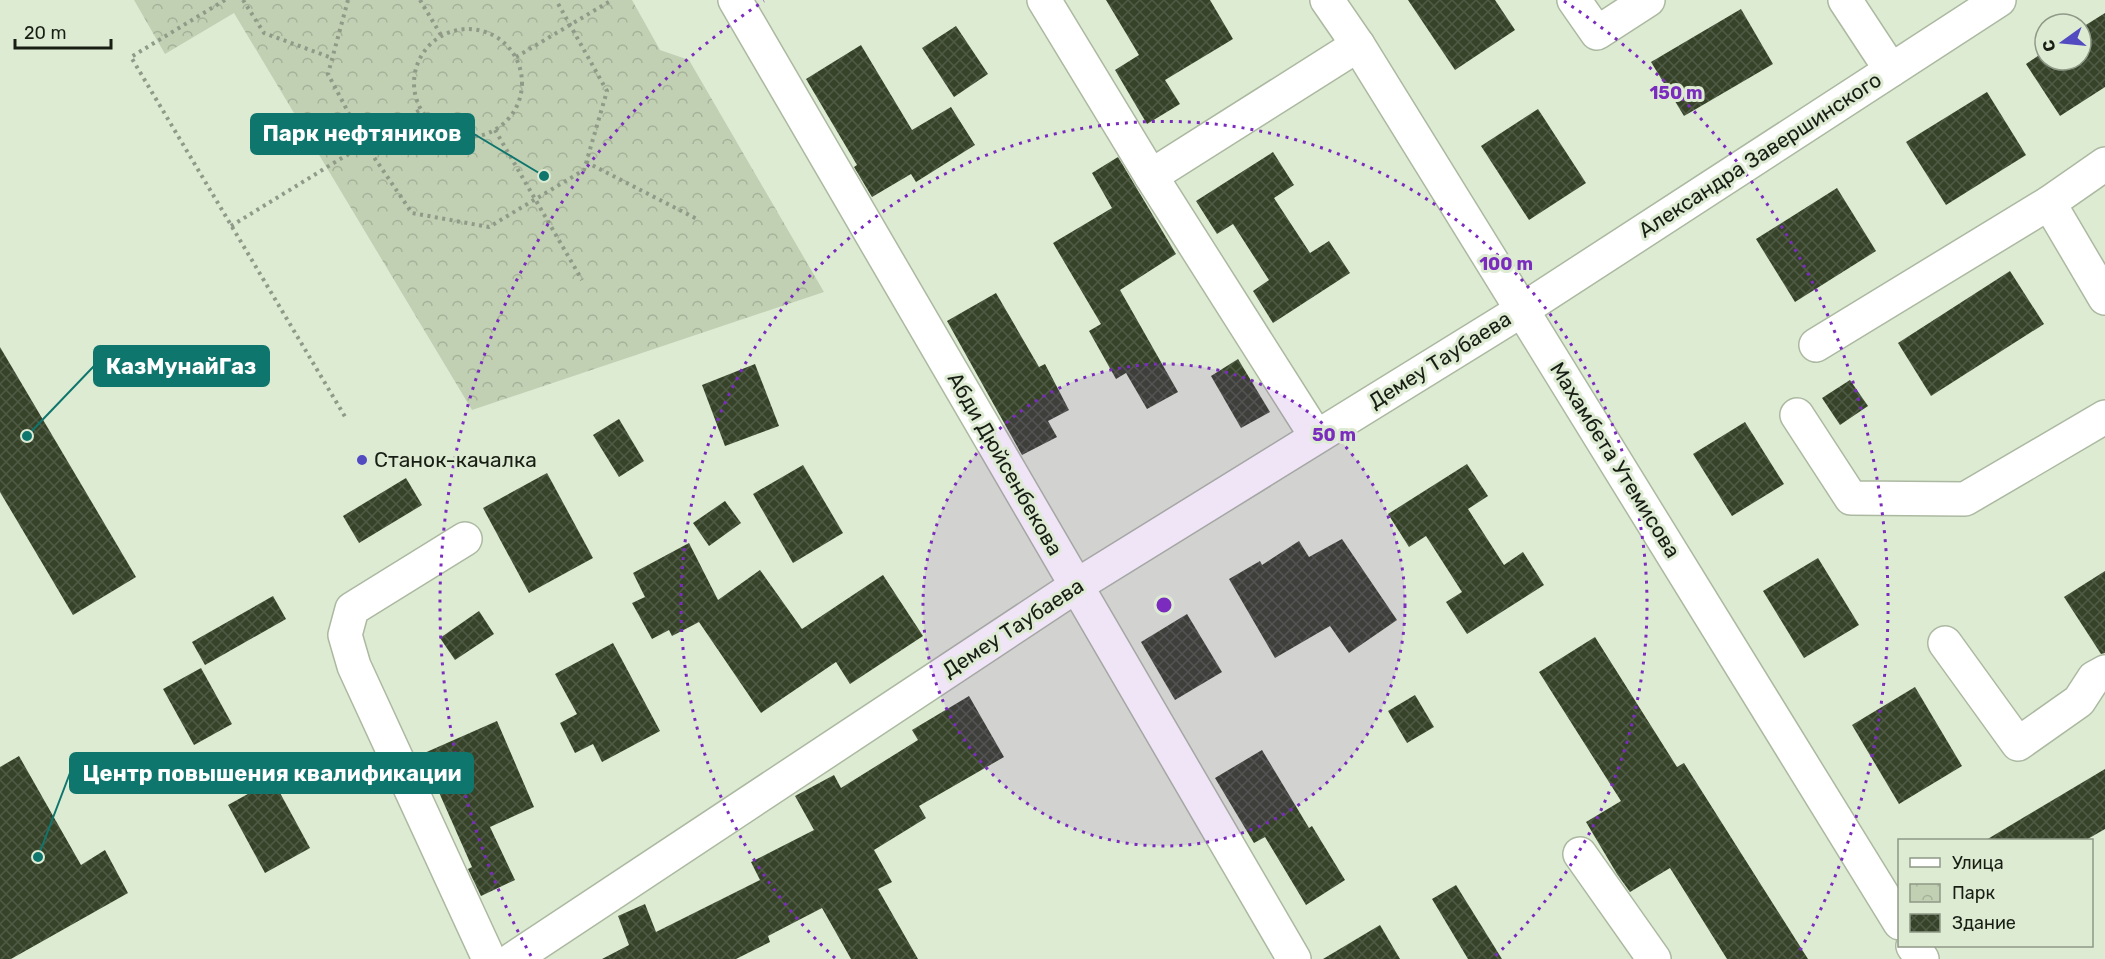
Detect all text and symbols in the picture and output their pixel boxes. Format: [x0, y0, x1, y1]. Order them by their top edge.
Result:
scale bar [15, 12, 111, 50]
north arrow [2033, 12, 2093, 72]
text: 20 m [24, 22, 66, 44]
text: С [2038, 38, 2060, 54]
street label: Александра Завершинского [1634, 67, 1886, 243]
text: 150 m [1649, 82, 1703, 104]
callout: Парк нефтяников [251, 114, 474, 154]
text: Парк нефтяников [262, 120, 462, 147]
text: 100 m [1479, 253, 1533, 275]
street label: Демеу Таубаева [1364, 306, 1516, 413]
callout: КазМунайГаз [94, 346, 269, 386]
text: КазМунайГаз [106, 353, 256, 380]
street label: Махамбета Утемисова [1545, 357, 1686, 562]
street label: Абди Дюйсенбекова [943, 368, 1068, 560]
text: 50 m [1312, 424, 1356, 446]
place label: Станок-качалка [374, 447, 537, 472]
marker: Станок-качалка [355, 453, 369, 467]
street label: Демеу Таубаева [938, 573, 1088, 682]
centre of rings [1154, 595, 1174, 615]
callout: Центр повышения квалификации [70, 753, 473, 793]
text: Центр повышения квалификации [83, 760, 462, 787]
legend [1898, 839, 2093, 947]
text: Улица [1952, 852, 2004, 874]
text: Парк [1952, 882, 1996, 904]
text: Здание [1952, 912, 2016, 934]

